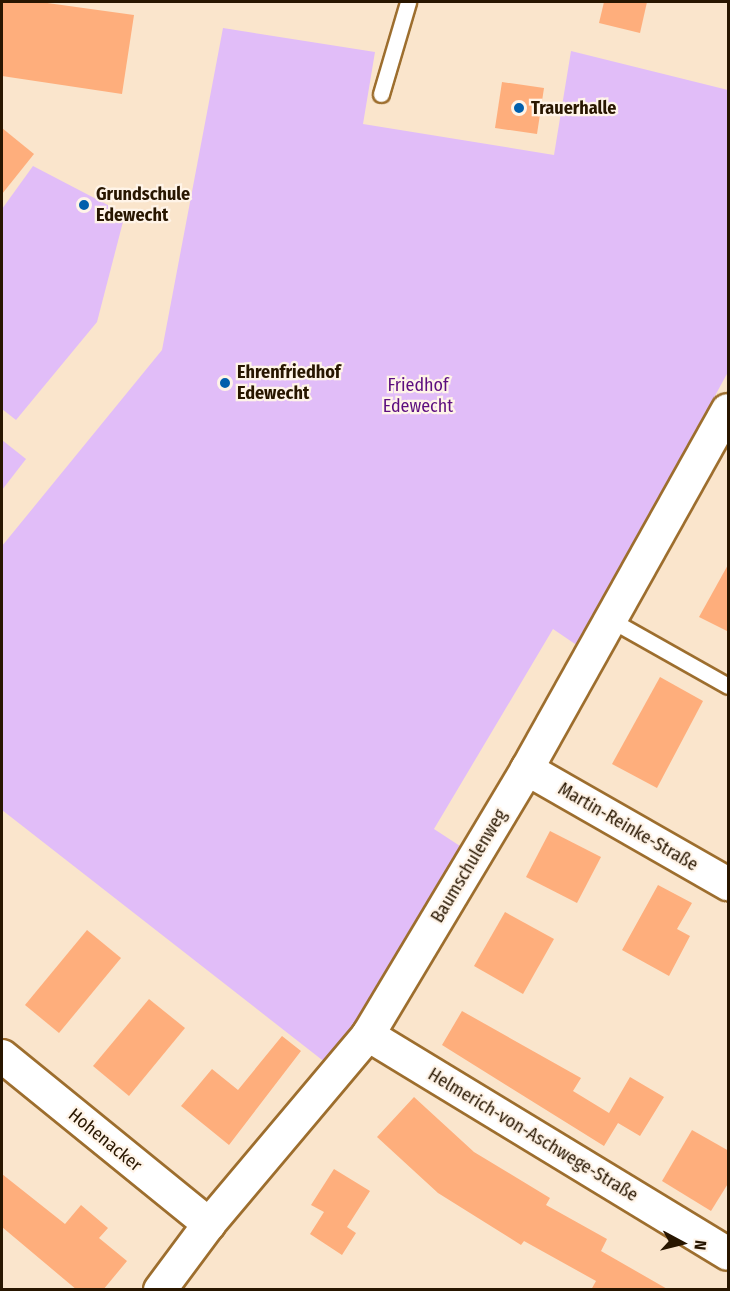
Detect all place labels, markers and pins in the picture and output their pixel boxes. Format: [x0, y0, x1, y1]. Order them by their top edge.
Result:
place label: Trauerhalle [531, 97, 616, 119]
marker: Trauerhalle [512, 101, 526, 115]
place label: Grundschule Edewecht [96, 184, 190, 226]
marker: Grundschule Edewecht [77, 198, 91, 212]
place label: Ehrenfriedhof Edewecht [237, 362, 341, 404]
marker: Ehrenfriedhof Edewecht [218, 376, 232, 390]

